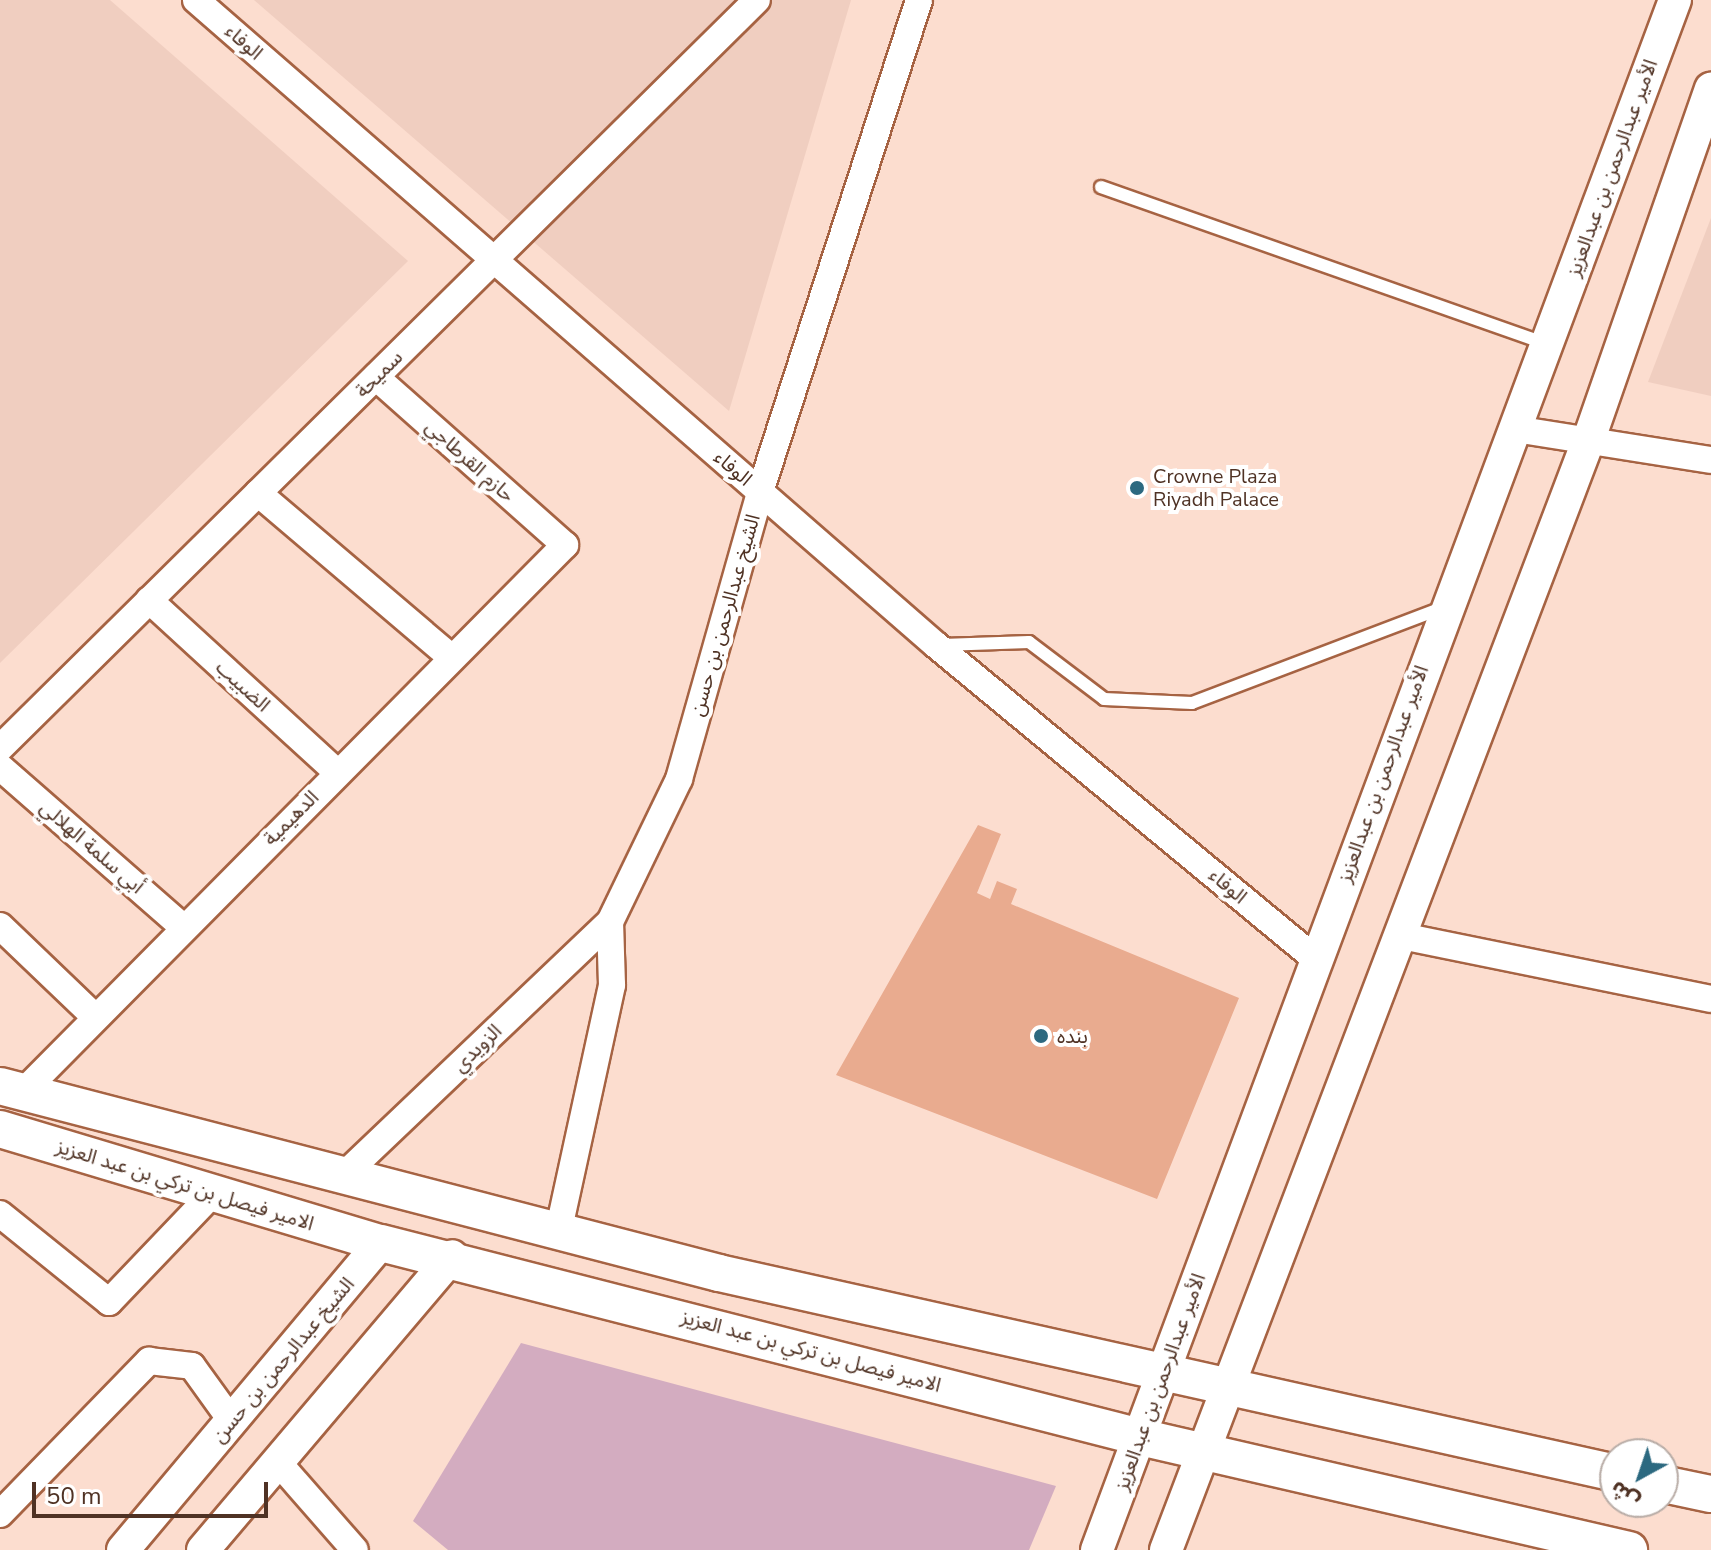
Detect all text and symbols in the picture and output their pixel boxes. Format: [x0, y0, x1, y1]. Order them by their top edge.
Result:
street label: الوفاء [220, 19, 268, 65]
street label: الأمير عبدالرحمن بن عبدالعزيز [1561, 56, 1663, 280]
street label: سميحة [350, 345, 408, 403]
street label: حازم القرطاجي [420, 415, 520, 507]
street label: الوفاء [709, 445, 757, 491]
place label: Crowne Plaza Riyadh Palace [1153, 464, 1279, 511]
marker: Crowne Plaza Riyadh Palace [1128, 479, 1146, 497]
street label: الشيخ عبدالرحمن بن حسن [685, 511, 765, 719]
street label: الضبيب [211, 655, 275, 717]
street label: الأمير عبدالرحمن بن عبدالعزيز [1332, 662, 1434, 886]
street label: الدهيمية [258, 785, 324, 851]
street label: أبي سلمة الهلالي [35, 795, 149, 899]
street label: الوفاء [1204, 863, 1252, 909]
street label: الزويدي [448, 1019, 506, 1077]
place label: بنده [1057, 1024, 1088, 1048]
marker: بنده [1032, 1027, 1050, 1045]
street label: الامير فيصل بن تركي بن عبد العزيز [53, 1134, 317, 1236]
street label: الأمير عبدالرحمن بن عبدالعزيز [1109, 1270, 1211, 1494]
street label: الشيخ عبدالرحمن بن حسن [207, 1272, 359, 1448]
street label: الامير فيصل بن تركي بن عبد العزيز [678, 1305, 944, 1397]
north arrow [1599, 1438, 1679, 1518]
scale bar [36, 1466, 272, 1516]
text: ش [1604, 1474, 1646, 1516]
text: 50 m [46, 1480, 102, 1512]

